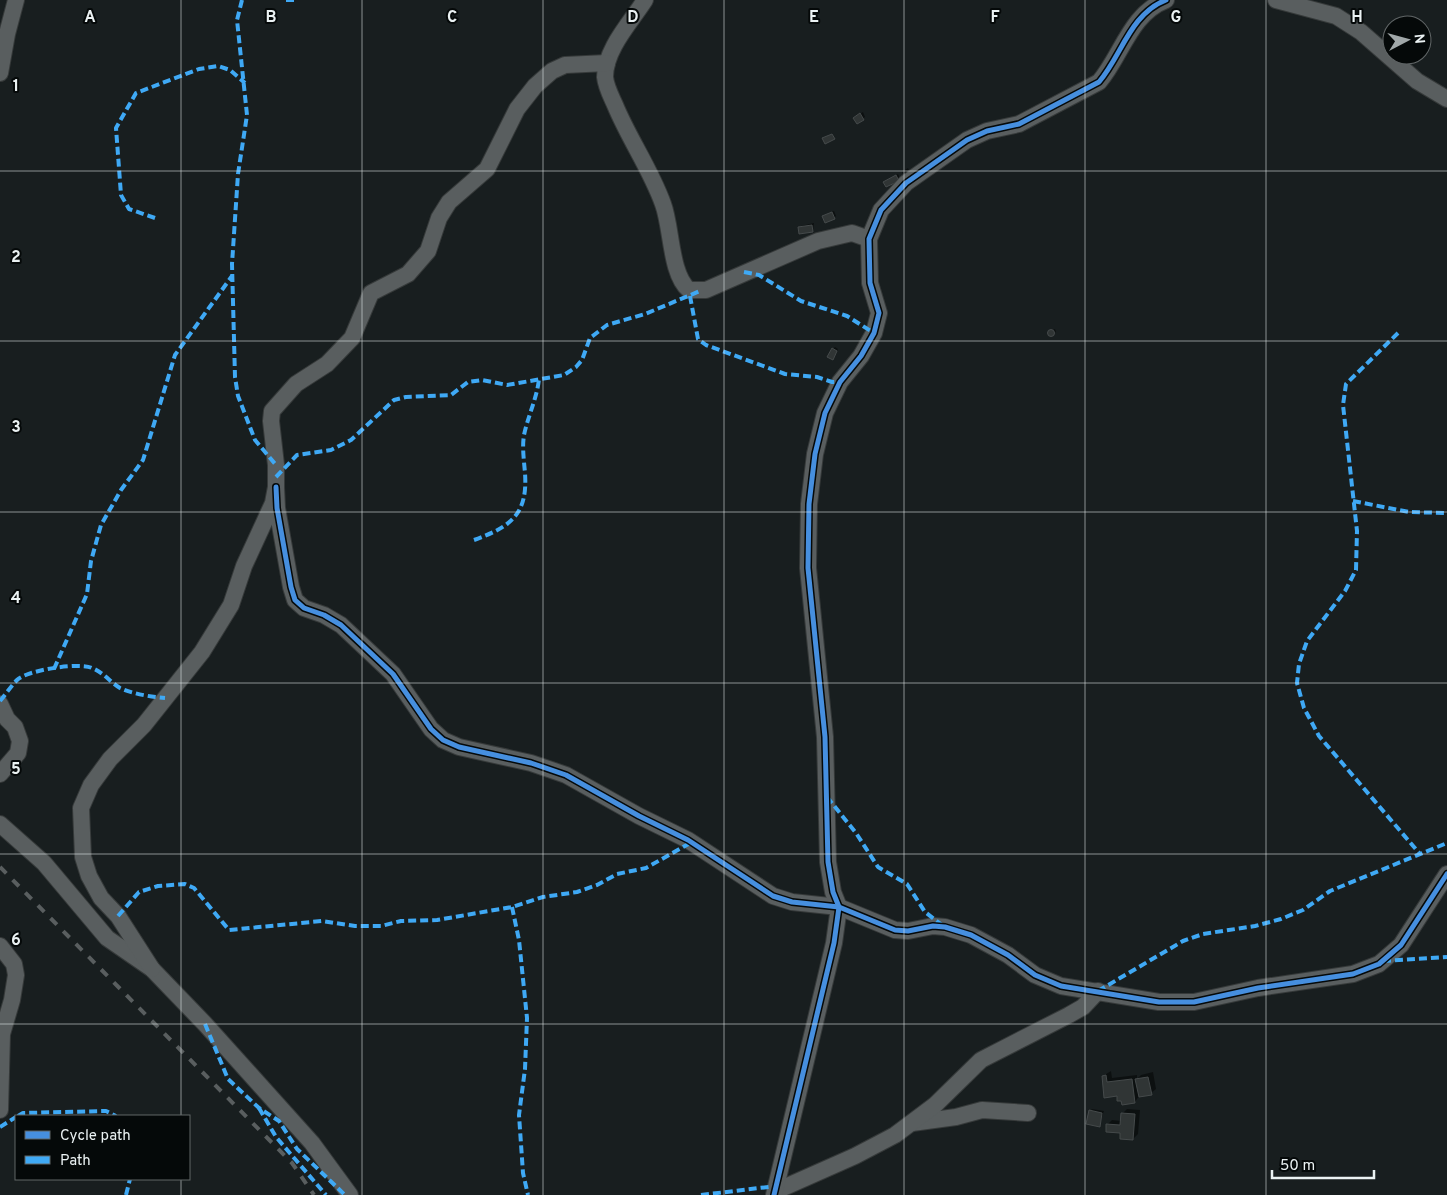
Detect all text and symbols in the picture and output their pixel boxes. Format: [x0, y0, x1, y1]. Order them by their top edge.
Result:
text: A [84, 8, 96, 28]
text: B [265, 8, 277, 28]
text: C [447, 8, 457, 28]
text: D [627, 8, 639, 28]
text: E [809, 8, 819, 28]
text: F [990, 8, 1000, 28]
text: G [1171, 8, 1181, 28]
text: H [1351, 8, 1363, 28]
north arrow [1382, 15, 1432, 65]
text: N [1409, 33, 1427, 45]
text: 1 [13, 77, 19, 97]
text: 2 [11, 248, 21, 268]
text: 3 [11, 418, 21, 438]
text: 4 [11, 589, 21, 609]
text: 5 [11, 760, 21, 780]
text: 6 [11, 931, 21, 951]
legend [15, 1115, 190, 1180]
text: Cycle path [60, 1127, 131, 1146]
scale bar [1272, 1148, 1374, 1180]
text: Path [60, 1152, 91, 1171]
text: 50 m [1280, 1157, 1315, 1176]

